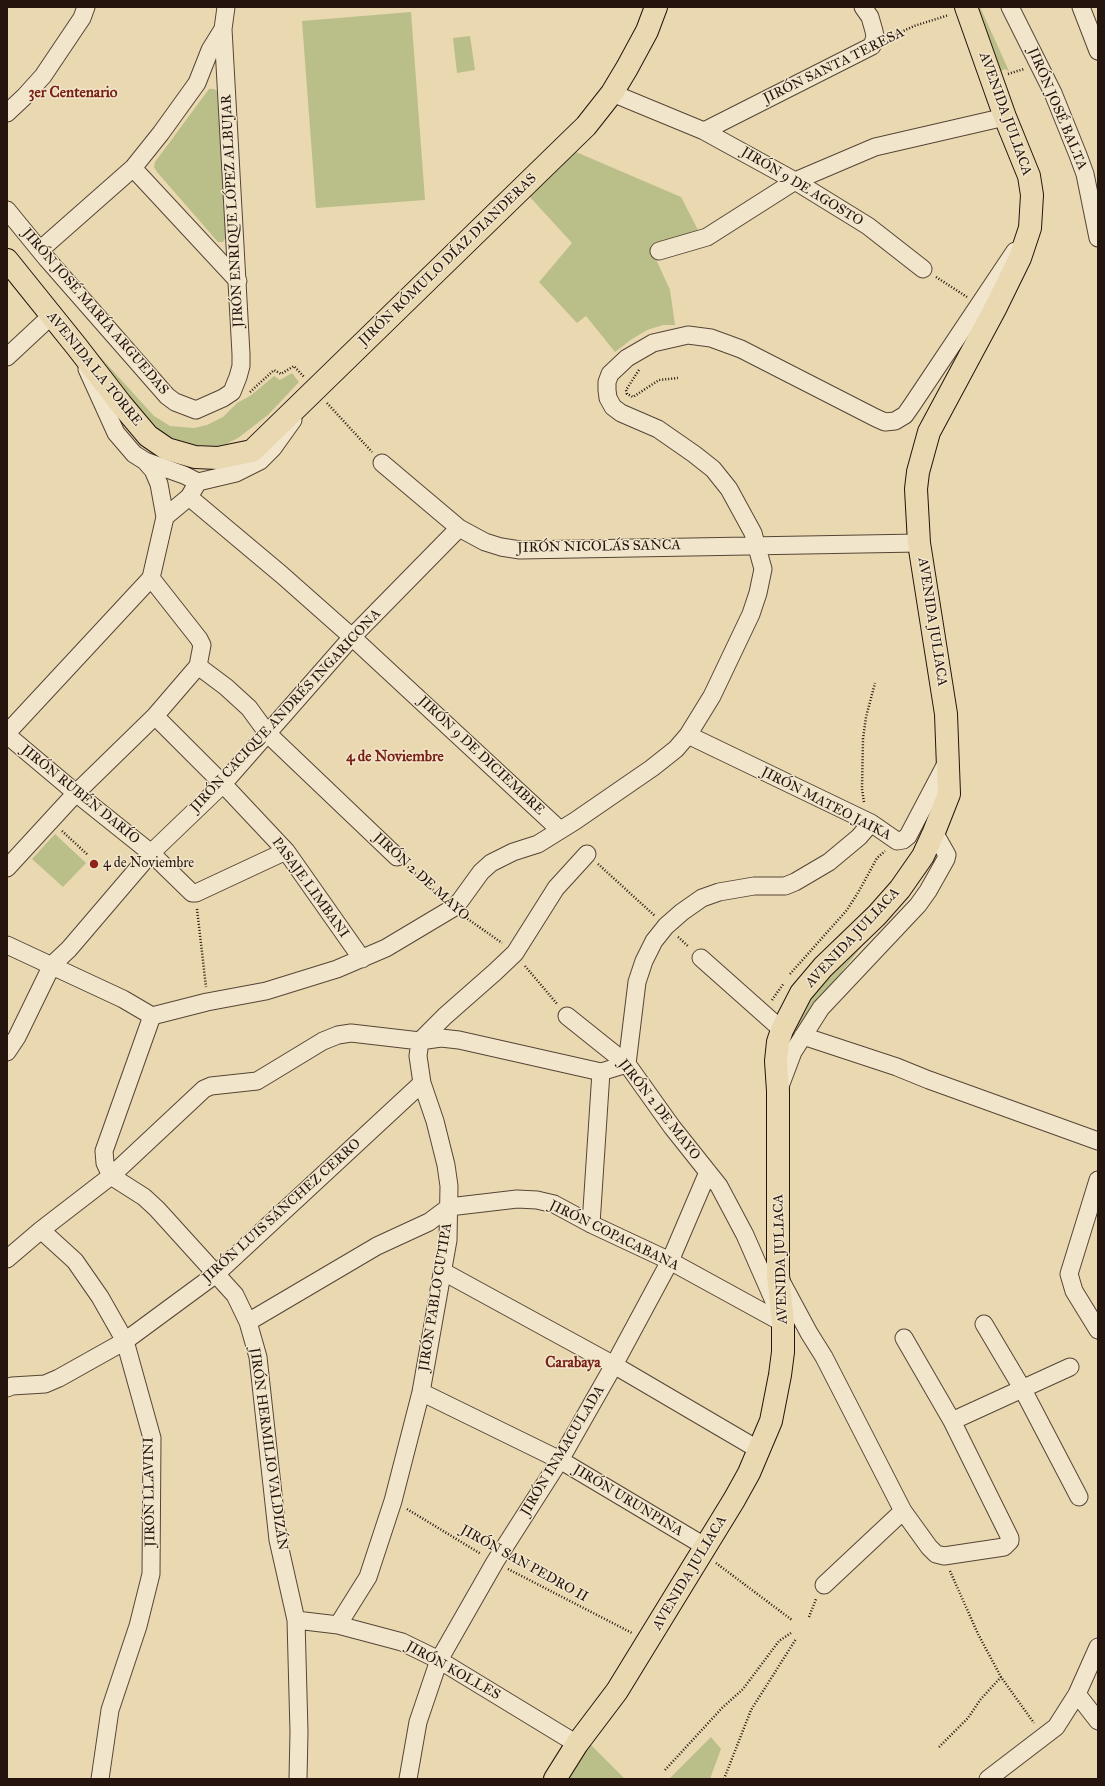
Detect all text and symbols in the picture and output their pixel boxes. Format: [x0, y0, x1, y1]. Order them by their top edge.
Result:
street label: JIRÓN SANTA TERESA [761, 25, 907, 107]
street label: JIRÓN JOSÉ BALTA [1024, 45, 1090, 173]
street label: AVENIDA JULIACA [975, 50, 1035, 178]
district label: 3er Centenario [29, 84, 117, 102]
street label: JIRÓN ENRIQUE LÓPEZ ALBUJAR [219, 94, 247, 328]
street label: JIRÓN 9 DE AGOSTO [738, 144, 866, 230]
street label: JIRÓN RÓMULO DÍAZ DIANDERAS [356, 170, 540, 350]
street label: JIRÓN JOSÉ MARÍA ARGUEDAS [18, 226, 172, 398]
street label: AVENIDA LA TORRE [43, 308, 145, 430]
street label: JIRÓN NICOLÁS SANCA [517, 537, 681, 557]
street label: AVENIDA JULIACA [914, 556, 950, 688]
street label: JIRÓN CACIQUE ANDRÉS INGARICONA [187, 606, 385, 816]
street label: JIRÓN 9 DE DICIEMBRE [414, 693, 548, 819]
street label: JIRÓN RUBÉN DARÍO [17, 742, 143, 848]
district label: 4 de Noviembre [346, 748, 444, 766]
street label: JIRÓN MATEO JAIKA [758, 764, 894, 844]
street label: JIRÓN 2 DE MAYO [370, 830, 472, 924]
street label: PASAJE LIMBANI [268, 834, 352, 942]
place label: 4 de Noviembre [103, 856, 194, 872]
marker: 4 de Noviembre [88, 858, 100, 870]
street label: AVENIDA JULIACA [802, 885, 904, 991]
street label: JIRÓN 2 DE MAYO [614, 1056, 704, 1164]
street label: JIRÓN LUIS SÁNCHEZ CERRO [199, 1135, 365, 1287]
street label: AVENIDA JULIACA [770, 1194, 792, 1324]
street label: JIRÓN COPACABANA [546, 1197, 682, 1275]
street label: JIRÓN PABLO CUTIPA [416, 1222, 456, 1372]
street label: JIRÓN HERMILIO VALDIZÁN [245, 1347, 291, 1551]
district label: Carabaya [545, 1354, 601, 1372]
street label: JIRÓN INMACULADA [517, 1383, 609, 1519]
street label: JIRÓN LLAVINI [141, 1437, 159, 1547]
street label: JIRÓN URUNPINA [570, 1462, 686, 1540]
street label: AVENIDA JULIACA [649, 1513, 731, 1633]
street label: JIRÓN SAN PEDRO II [457, 1522, 591, 1606]
street label: JIRÓN KOLLES [403, 1638, 503, 1704]

